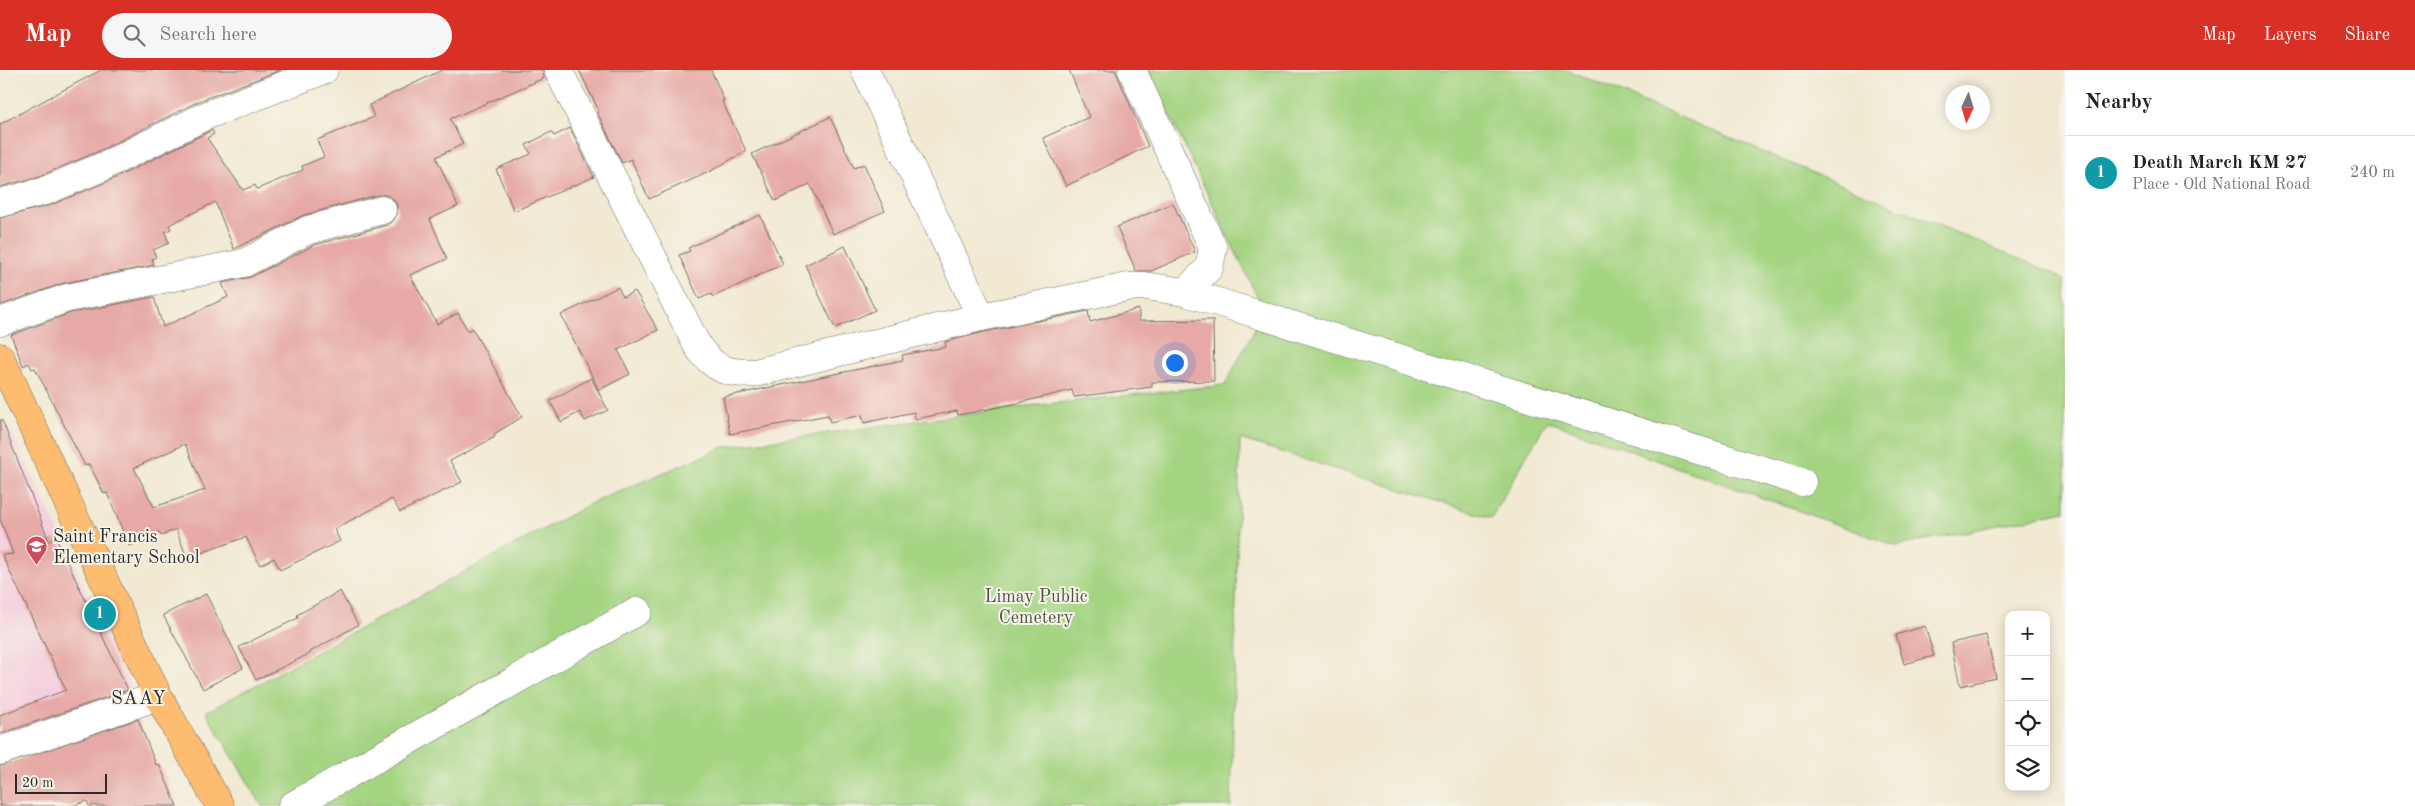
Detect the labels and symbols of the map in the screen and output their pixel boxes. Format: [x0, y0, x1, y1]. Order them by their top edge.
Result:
north arrow [1945, 85, 1990, 130]
your location [1162, 350, 1188, 376]
place label: Saint Francis Elementary School [53, 528, 200, 567]
school or university icon: Saint Francis Elementary School [25, 534, 49, 565]
park label: Limay Public Cemetery [984, 588, 1088, 627]
pin: 1 [84, 595, 116, 633]
district label: SAAY [111, 690, 167, 709]
scale bar [15, 771, 108, 794]

